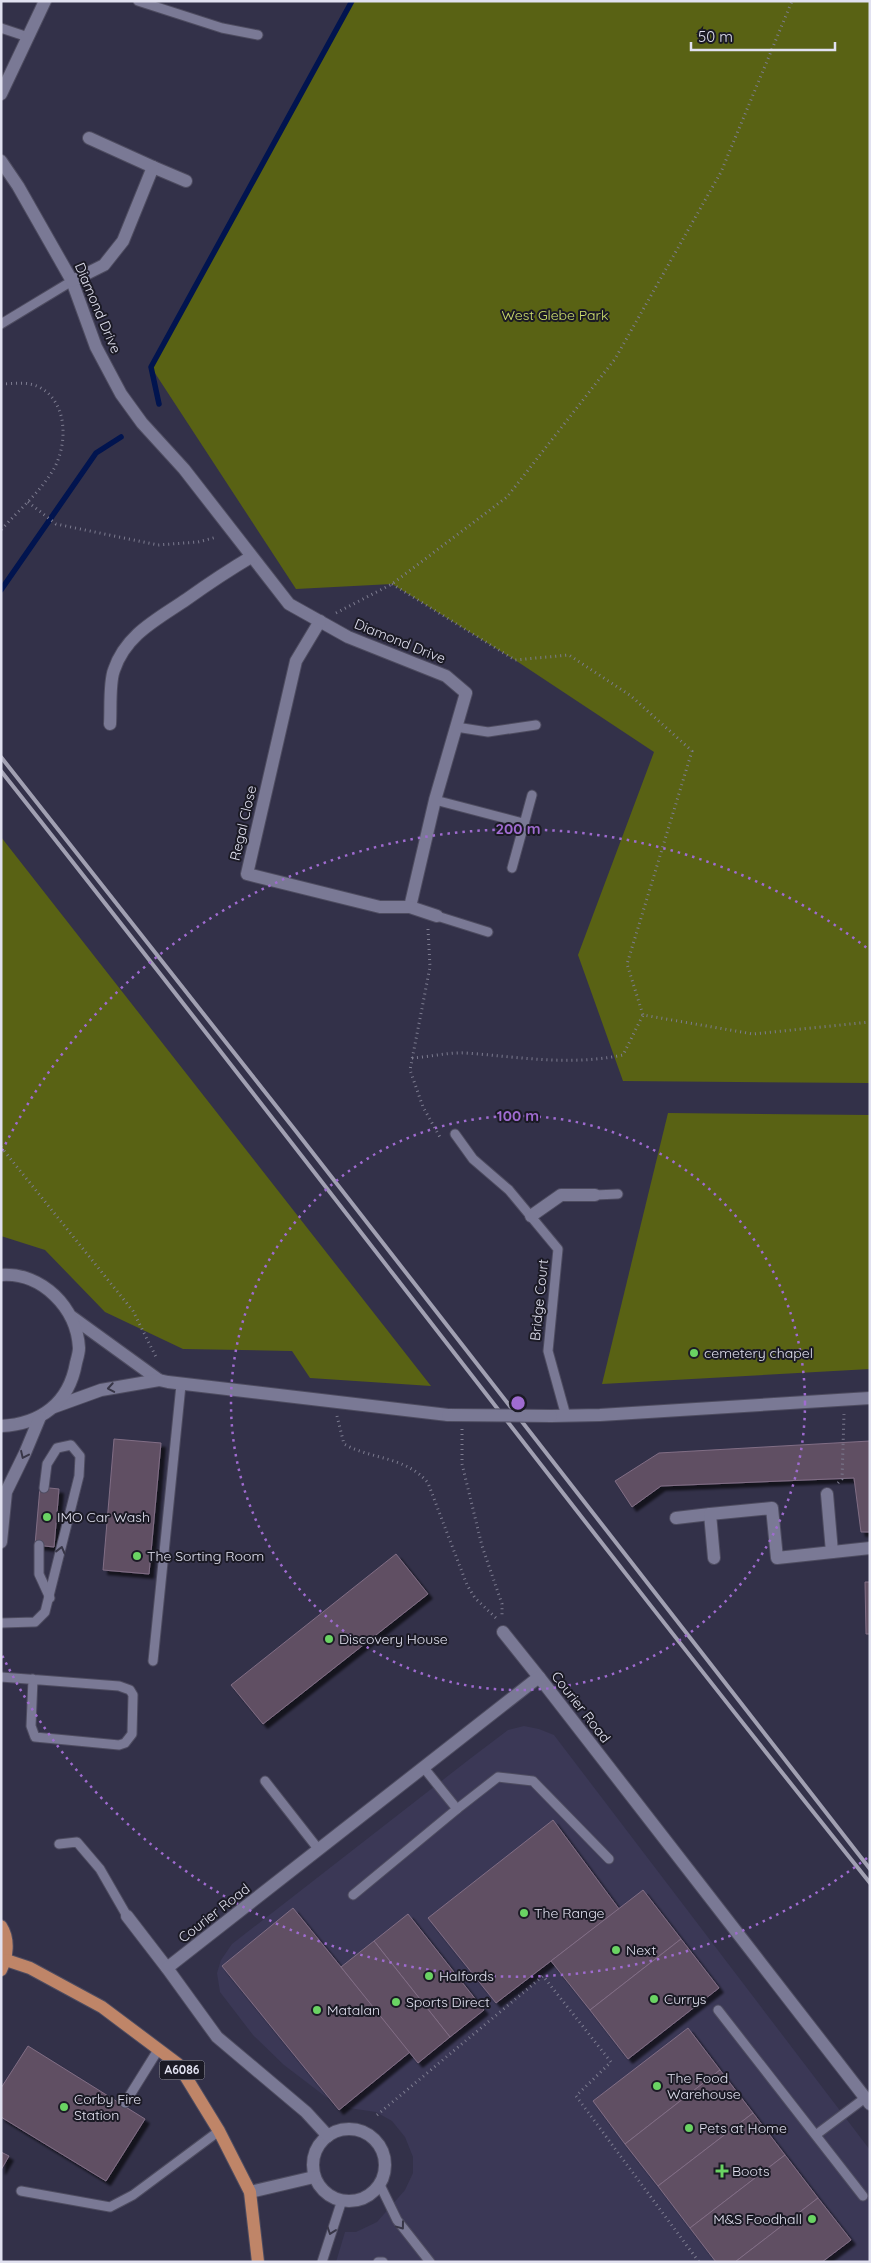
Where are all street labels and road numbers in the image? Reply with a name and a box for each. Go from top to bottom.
street label: Diamond Drive [71,260,125,356]
street label: Diamond Drive [352,615,448,668]
street label: Regal Close [226,784,260,862]
street label: Bridge Court [526,1258,552,1342]
street label: Courier Road [547,1668,615,1746]
street label: Courier Road [175,1879,253,1947]
road number: A6086 [160,2060,204,2080]

